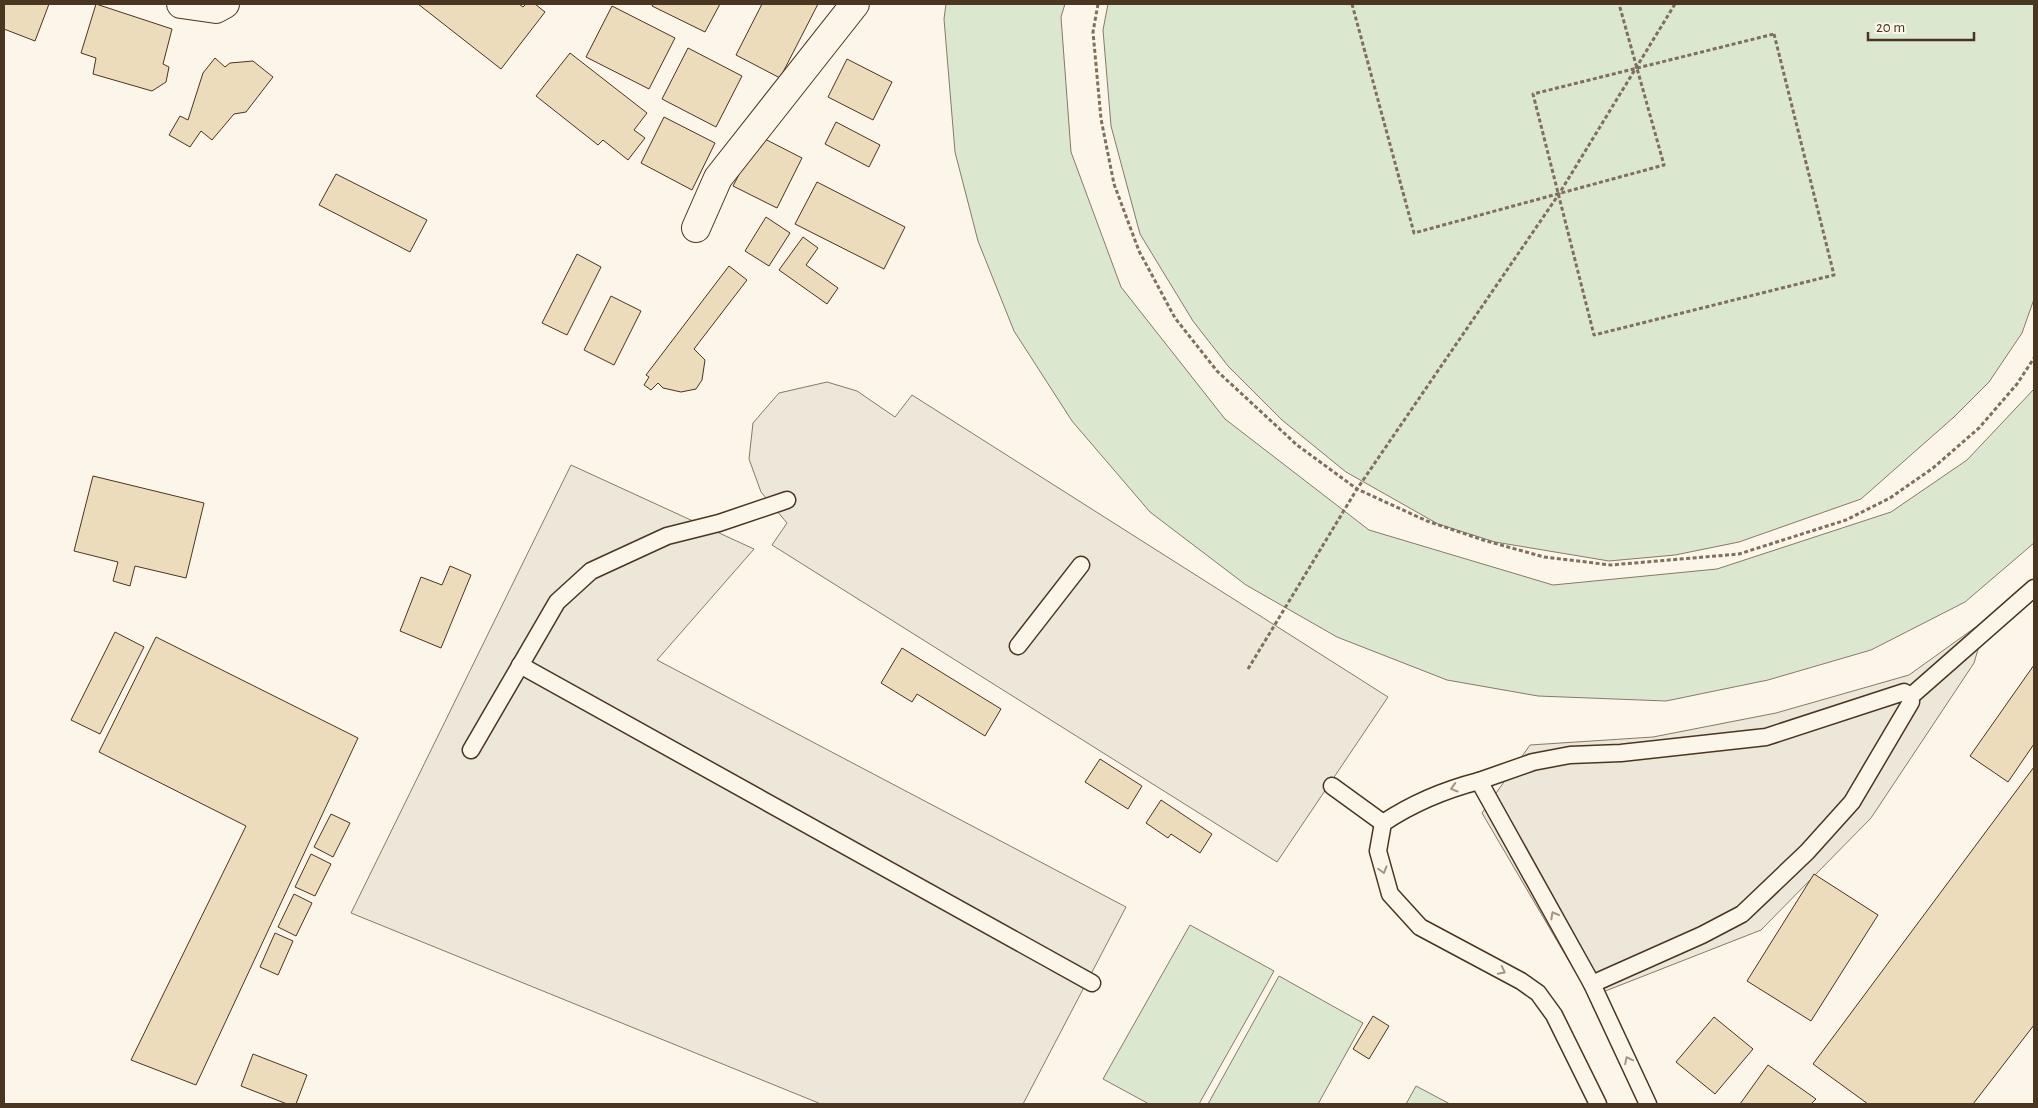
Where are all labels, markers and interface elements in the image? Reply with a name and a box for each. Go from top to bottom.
scale bar [1868,10,1974,42]
text: 20 m [1876,20,1905,35]
one-way arrow [1450,782,1459,792]
one-way arrow [1378,866,1388,874]
one-way arrow [1550,912,1560,921]
one-way arrow [1497,965,1506,975]
one-way arrow [1624,1056,1634,1065]

